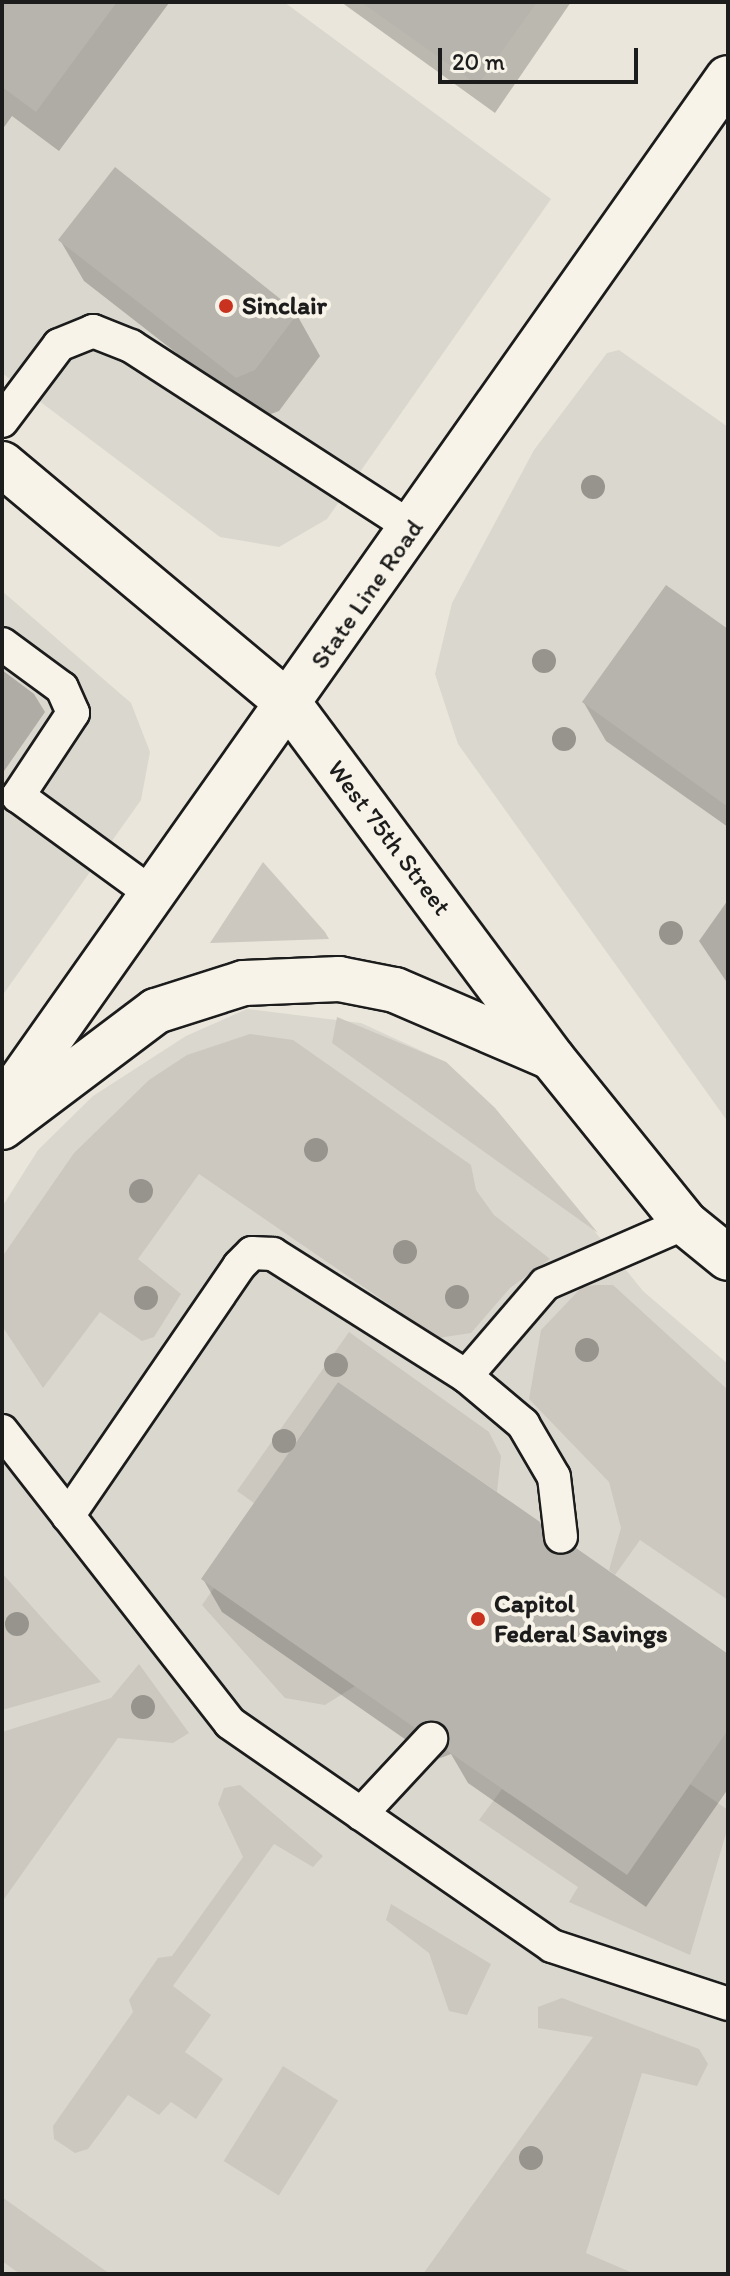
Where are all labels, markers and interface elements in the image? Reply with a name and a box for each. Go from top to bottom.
scale bar [442,32,642,82]
text: 20 m [452,47,505,76]
place label: Sinclair [242,290,327,322]
marker: Sinclair [217,297,235,315]
street label: State Line Road [304,514,430,674]
street label: West 75th Street [321,755,457,921]
place label: Capitol Federal Savings [494,1588,668,1650]
marker: Capitol Federal Savings [469,1610,487,1628]

